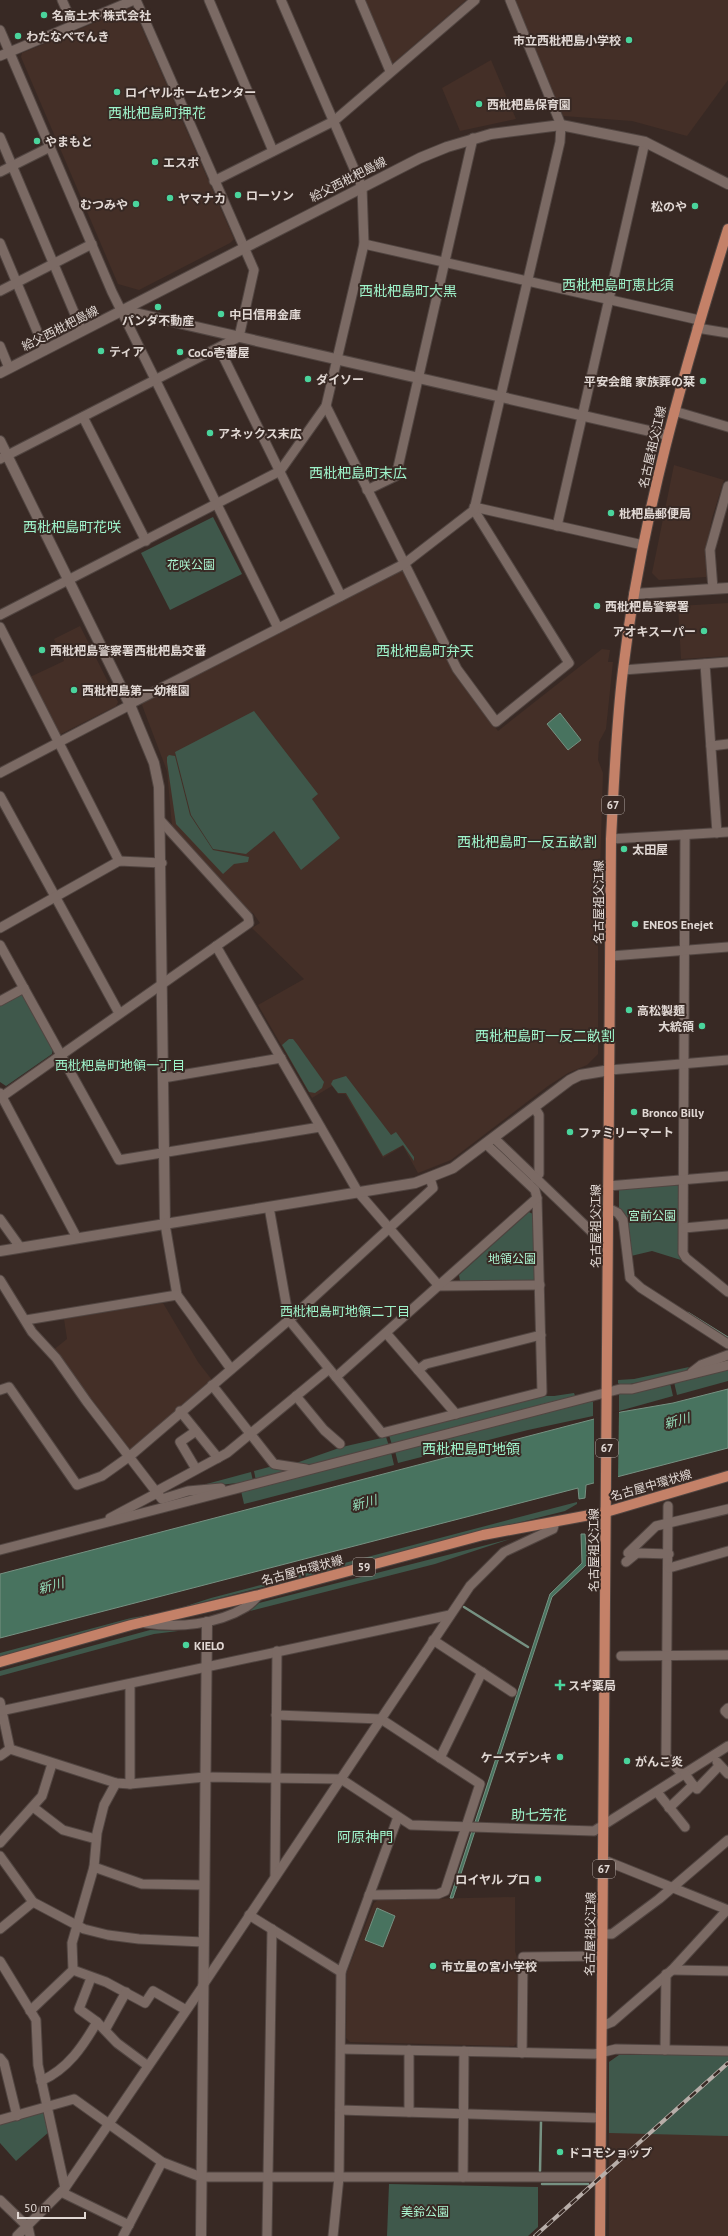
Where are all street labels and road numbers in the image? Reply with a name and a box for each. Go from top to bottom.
street label: 給父西枇杷島線 [307,153,389,205]
street label: 給父西枇杷島線 [19,302,101,354]
street label: 名古屋祖父江線 [635,404,669,490]
road number: 67 [602,796,624,814]
street label: 名古屋祖父江線 [591,860,606,944]
street label: 名古屋祖父江線 [588,1184,603,1268]
road number: 67 [596,1439,618,1457]
street label: 名古屋中環状線 [609,1466,693,1504]
street label: 名古屋祖父江線 [586,1508,601,1592]
street label: 名古屋中環状線 [259,1552,345,1588]
road number: 59 [353,1558,375,1576]
road number: 67 [593,1860,615,1878]
street label: 名古屋祖父江線 [582,1892,598,1976]

